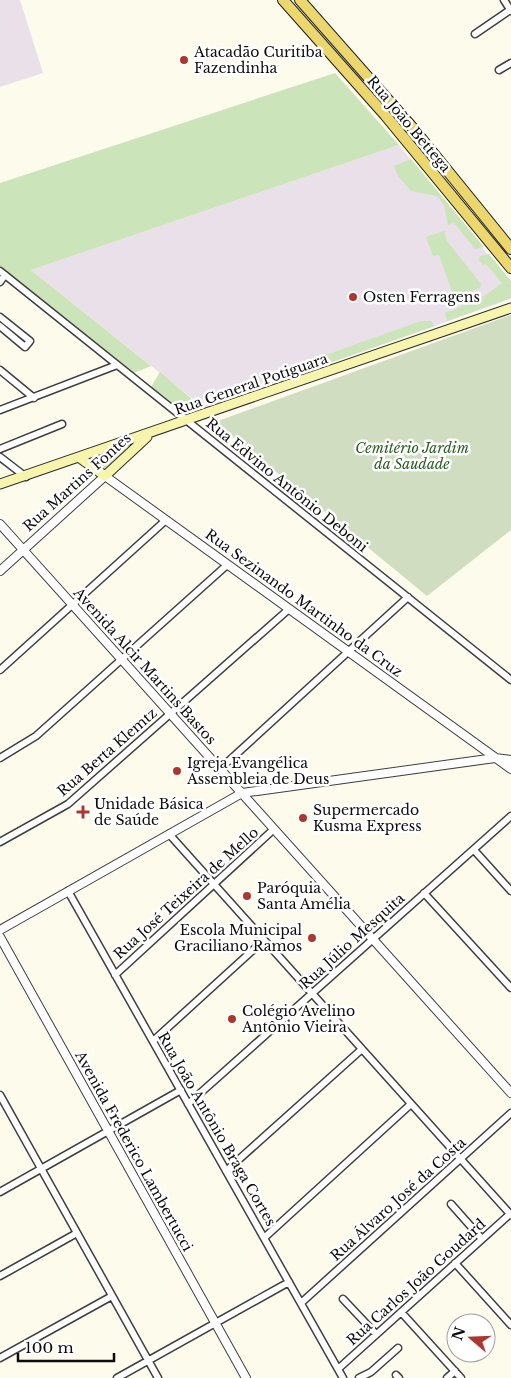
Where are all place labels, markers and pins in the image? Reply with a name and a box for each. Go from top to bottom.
place label: Atacadão Curitiba Fazendinha [193,43,323,77]
marker: Atacadão Curitiba Fazendinha [178,54,190,66]
place label: Osten Ferragens [363,288,480,306]
marker: Osten Ferragens [347,291,359,303]
place label: Igreja Evangélica Assembleia de Deus [186,754,329,788]
marker: Igreja Evangélica Assembleia de Deus [171,765,183,777]
place label: Unidade Básica de Saúde [94,795,204,829]
place label: Supermercado Kusma Express [313,801,422,835]
marker: Unidade Básica de Saúde [76,805,90,819]
marker: Supermercado Kusma Express [297,812,309,824]
place label: Paróquia Santa Amélia [257,879,351,913]
marker: Paróquia Santa Amélia [241,890,253,902]
place label: Escola Municipal Graciliano Ramos [174,921,302,955]
marker: Escola Municipal Graciliano Ramos [306,932,318,944]
place label: Colégio Avelino Antônio Vieira [241,1002,355,1036]
marker: Colégio Avelino Antônio Vieira [226,1013,238,1025]

